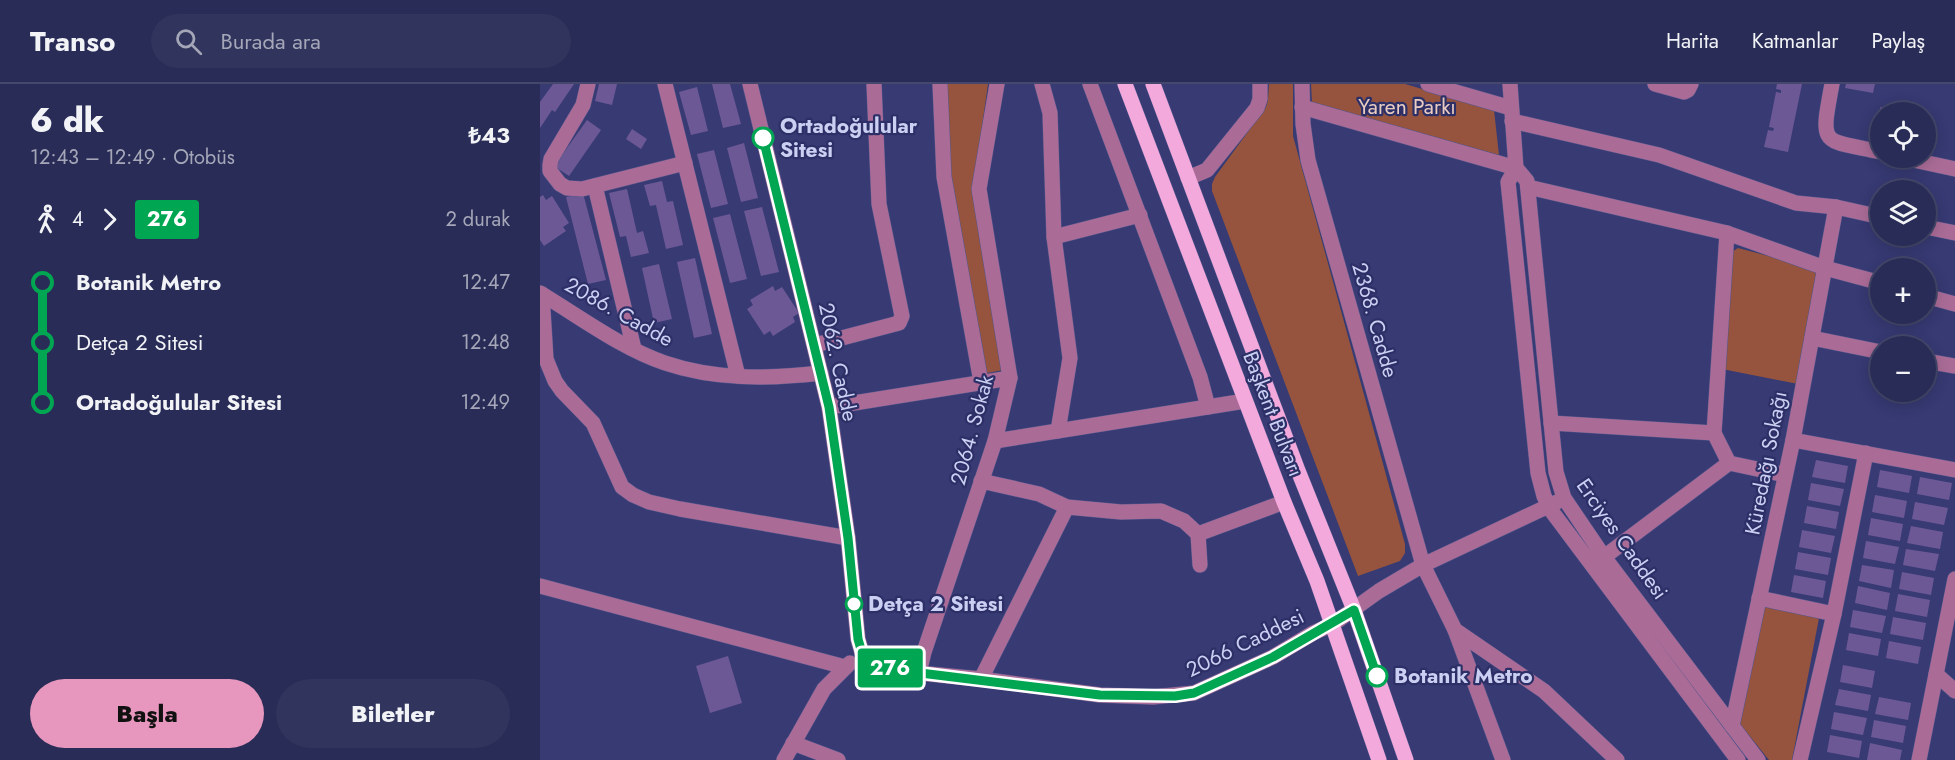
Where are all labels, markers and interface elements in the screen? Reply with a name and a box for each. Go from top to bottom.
search box [151,14,571,68]
text: Transo [30,21,115,62]
icon: search [172,25,205,58]
text: Burada ara [220,25,321,57]
text: Harita [1666,26,1719,56]
text: Katmanlar [1752,26,1838,56]
text: Paylaş [1871,26,1925,56]
park label: Yaren Parkı [1358,92,1456,122]
text: 6 dk [30,97,104,144]
map controls [1870,102,1936,402]
button: locate [1870,102,1936,168]
place label: Ortadoğulular Sitesi [780,111,918,165]
text: ₺43 [468,119,510,151]
marker: Ortadoğulular Sitesi [752,127,774,149]
text: 12:43 – 12:49 · Otobüs [30,143,235,172]
button: layers [1870,180,1936,246]
icon: walk [30,203,63,236]
icon: forward [93,203,126,236]
text: 276 [147,204,187,234]
text: 4 [72,205,84,234]
text: 2 durak [445,205,510,234]
button: + [1870,258,1936,324]
street label: 2368. Cadde [1344,259,1406,381]
text: Botanik Metro [76,266,221,298]
text: 12:47 [461,268,510,297]
street label: 2086. Cadde [559,270,679,354]
street label: 2062. Cadde [811,300,865,424]
text: Detça 2 Sitesi [76,326,203,358]
text: 12:48 [461,328,510,357]
button: − [1870,336,1936,402]
street label: Başkent Bulvarı [1235,347,1311,481]
street label: 2064. Sokak [943,371,1001,488]
text: Ortadoğulular Sitesi [76,386,282,418]
text: 12:49 [460,388,510,417]
street label: Küredağı Sokağı [1737,388,1795,538]
street label: Erciyes Caddesi [1569,472,1675,606]
place label: Detça 2 Sitesi [868,589,1003,619]
marker: Detça 2 Sitesi [845,595,863,613]
street label: 2066 Caddesi [1181,601,1309,685]
line badge: 276 [856,648,925,688]
text: 276 [870,653,910,683]
place label: Botanik Metro [1394,661,1533,691]
marker: Botanik Metro [1366,665,1388,687]
button: Başla [30,679,264,748]
button: Biletler [276,679,510,748]

